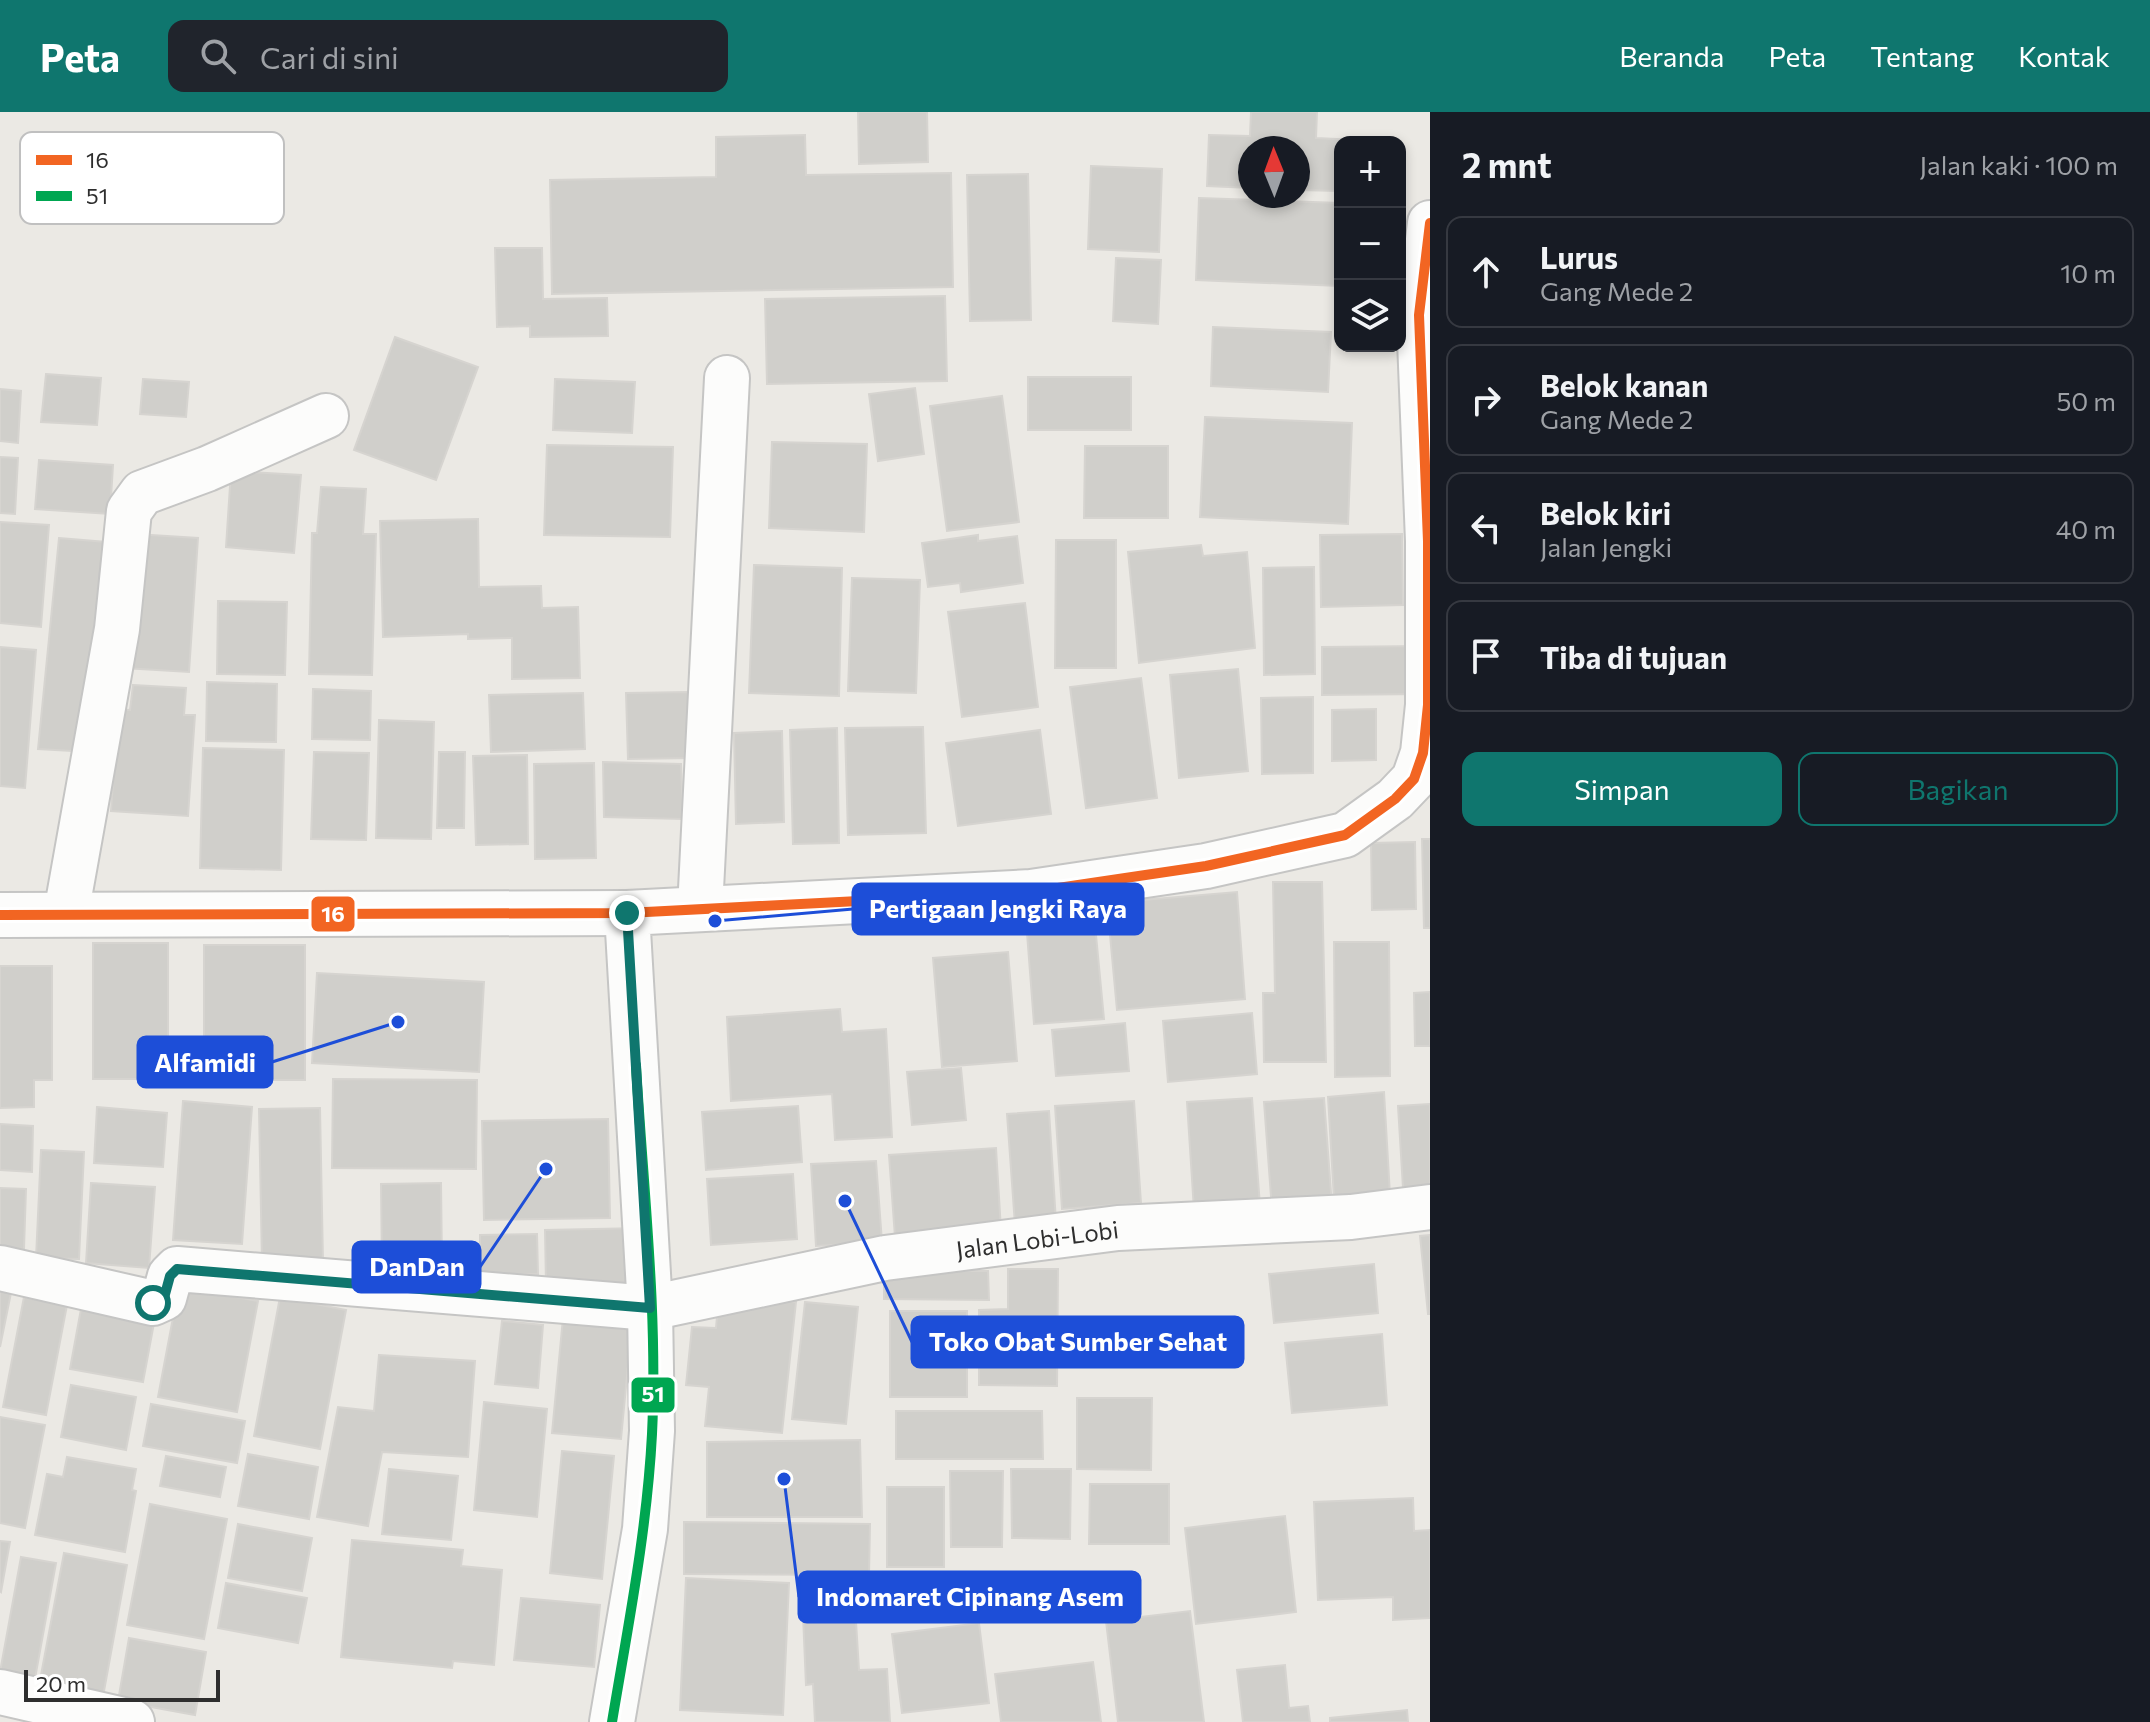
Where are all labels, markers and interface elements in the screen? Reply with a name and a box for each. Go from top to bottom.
search box [168,20,728,92]
text: Peta [40,33,120,80]
icon: search [196,34,240,78]
text: Cari di sini [260,38,399,75]
text: Beranda [1619,39,1724,73]
text: Peta [1768,39,1826,73]
text: Tentang [1870,39,1974,73]
text: Kontak [2018,39,2110,73]
legend [20,132,284,224]
north arrow [1238,136,1310,208]
map controls [1334,136,1406,352]
button: + [1334,136,1406,208]
text: 2 mnt [1462,143,1552,185]
text: 16 [86,146,109,173]
text: Jalan kaki · 100 m [1919,149,2118,180]
text: 51 [86,182,108,209]
button: − [1334,208,1406,280]
text: Lurus [1540,238,1618,275]
icon: ahead [1464,250,1508,294]
text: 10 m [2060,257,2116,288]
text: Gang Mede 2 [1540,275,1693,306]
button: layers [1334,280,1406,352]
text: Belok kanan [1540,366,1708,403]
icon: right [1464,378,1508,422]
text: 50 m [2056,385,2116,416]
text: Gang Mede 2 [1540,403,1693,434]
text: Belok kiri [1540,494,1671,531]
icon: left [1464,506,1508,550]
text: 40 m [2056,513,2116,544]
text: Jalan Jengki [1540,531,1672,562]
icon: arrive [1464,634,1508,678]
text: Tiba di tujuan [1540,638,1727,675]
button: Simpan [1462,752,1782,826]
button: Bagikan [1798,752,2118,826]
callout: Pertigaan Jengki Raya [853,884,1143,934]
text: Pertigaan Jengki Raya [869,892,1127,923]
line badge: 16 [310,895,356,933]
route end [609,895,645,931]
text: 16 [321,900,345,927]
callout: Alfamidi [138,1037,272,1087]
text: Alfamidi [154,1046,256,1077]
street label: Jalan Lobi-Lobi [954,1214,1120,1263]
callout: DanDan [353,1242,480,1292]
text: DanDan [369,1250,465,1281]
route start [135,1285,171,1321]
callout: Toko Obat Sumber Sehat [912,1317,1243,1367]
text: Toko Obat Sumber Sehat [929,1325,1227,1356]
line badge: 51 [630,1376,676,1414]
text: 51 [642,1380,664,1407]
callout: Indomaret Cipinang Asem [799,1572,1140,1622]
text: Indomaret Cipinang Asem [816,1580,1124,1611]
scale bar [24,1666,220,1702]
text: 20 m [36,1670,86,1697]

